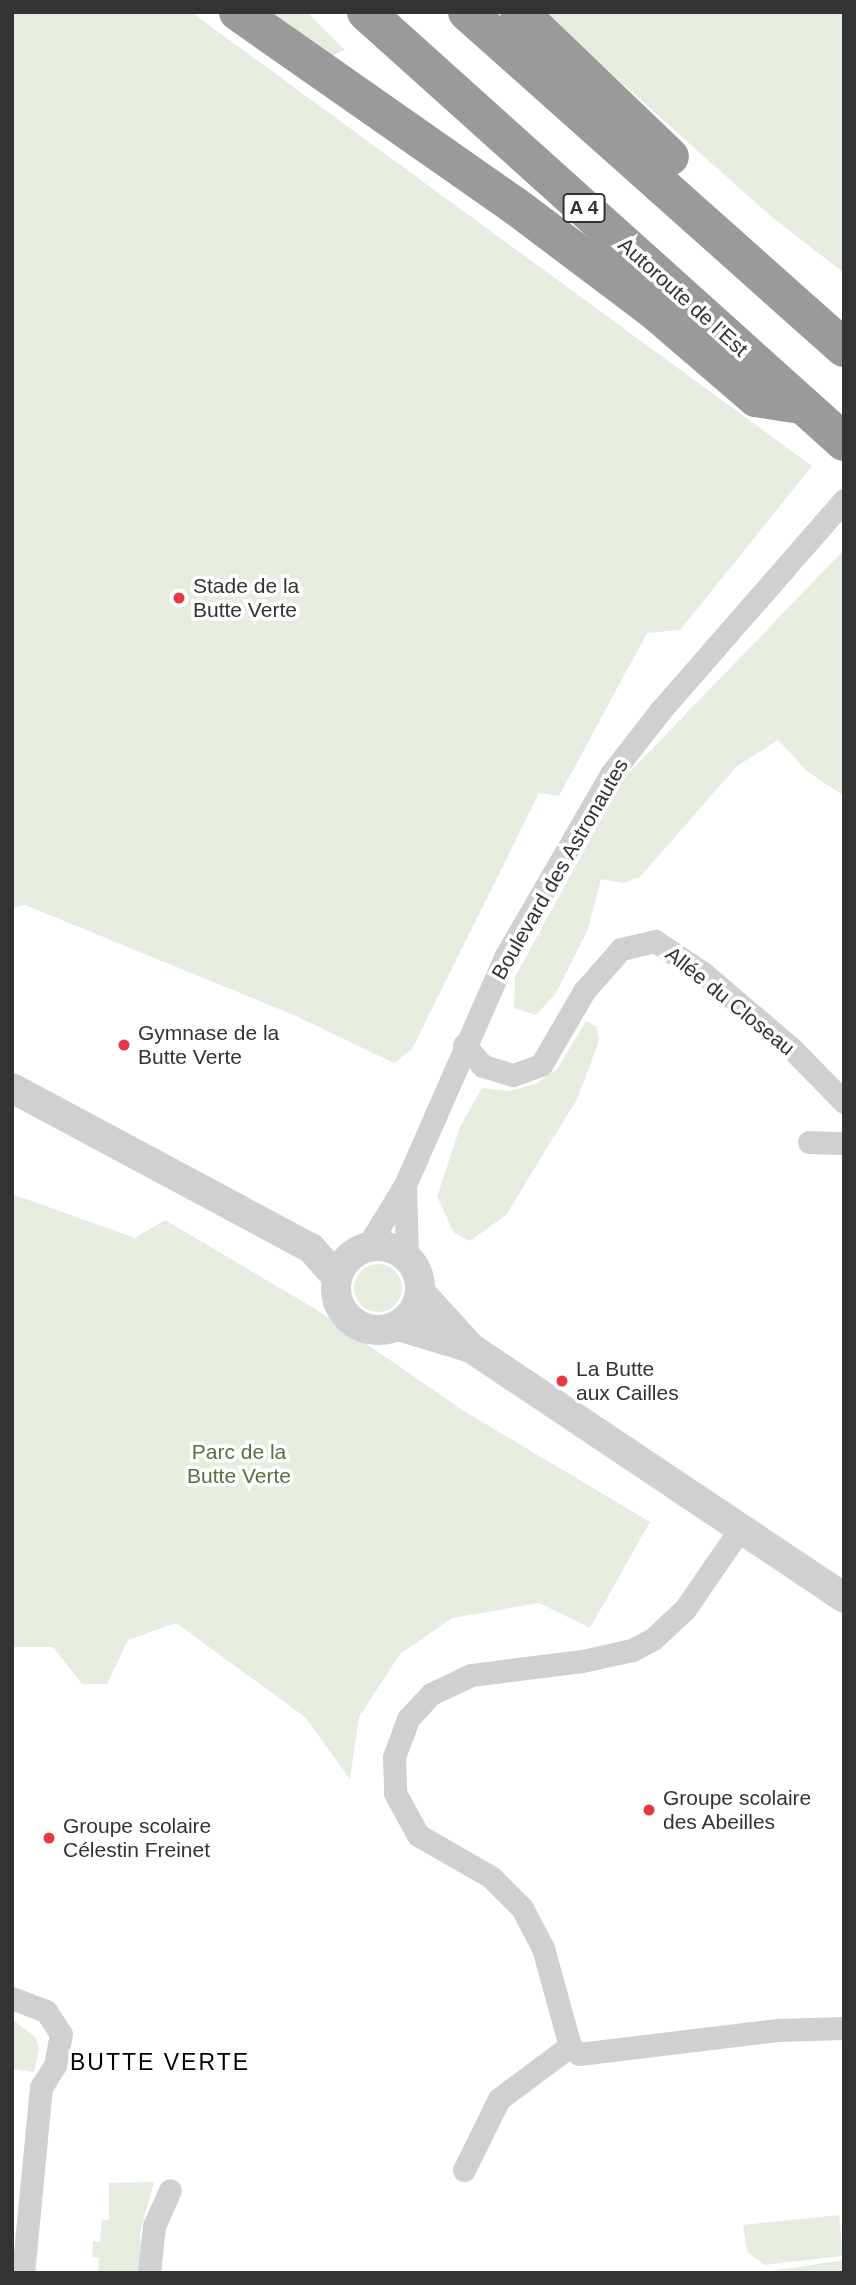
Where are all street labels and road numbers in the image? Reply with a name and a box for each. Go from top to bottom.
road number: A 4 [561,192,607,224]
street label: Autoroute de l’Est [613,232,753,362]
street label: Boulevard des Astronautes [486,754,634,984]
street label: Allée du Closeau [660,941,800,1061]

